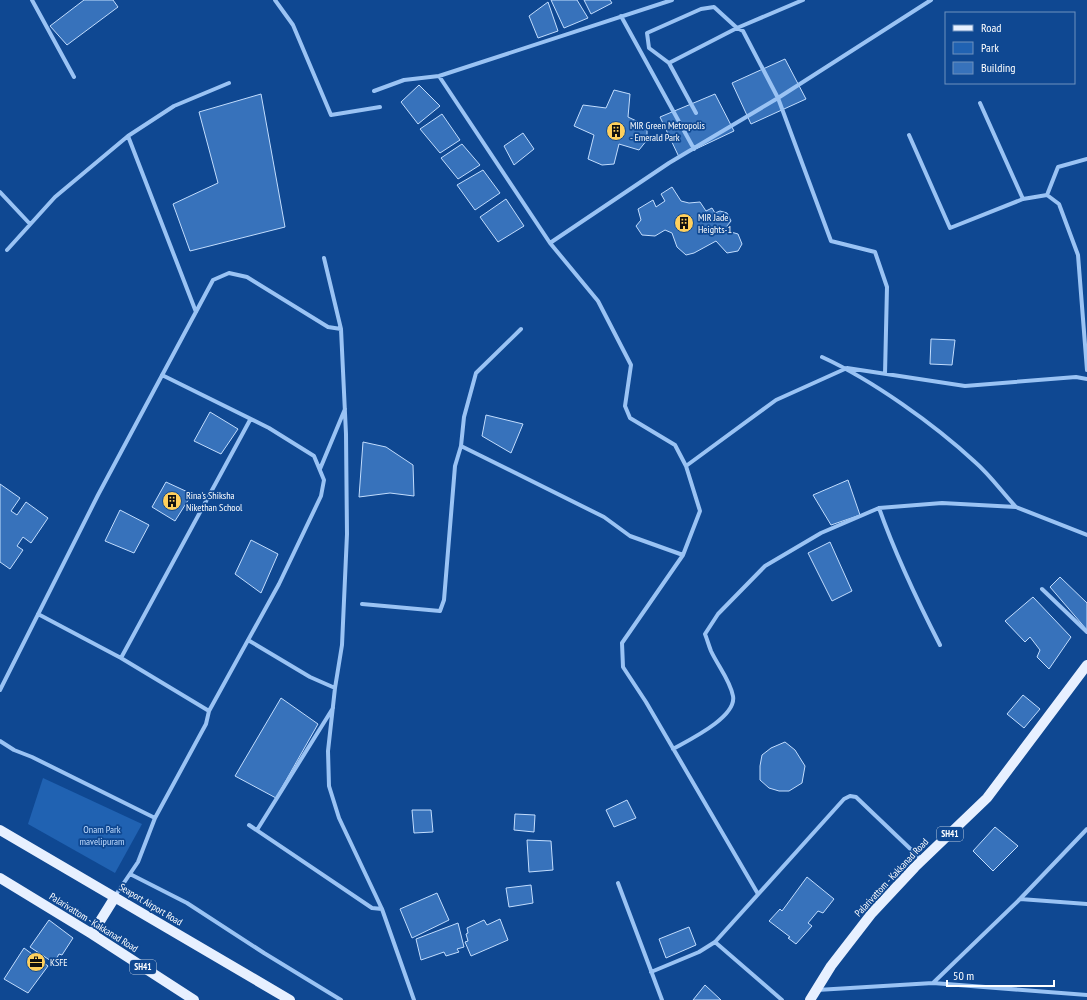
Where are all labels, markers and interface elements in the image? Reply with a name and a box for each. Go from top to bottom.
legend [945,12,1075,84]
text: Road [981,20,1001,35]
text: Park [981,40,999,55]
text: Building [981,60,1016,75]
place label: MIR Green Metropolis - Emerald Park [630,119,705,144]
building icon: MIR Green Metropolis - Emerald Park [605,120,627,142]
place label: MIR Jade Heights-1 [698,211,732,236]
building icon: MIR Jade Heights-1 [673,212,695,234]
place label: Rina's Shiksha Nikethan School [186,489,243,514]
building icon: Rina's Shiksha Nikethan School [161,490,183,512]
park label: Onam Park mavelipuram [80,823,124,848]
road number: SH41 [937,827,963,841]
street label: Palarivattom - Kakkanad Road [852,835,931,919]
street label: Seaport Airport Road [117,880,185,929]
street label: Palarivattom - Kakkanad Road [47,890,141,955]
office icon: KSFE [25,951,47,973]
place label: KSFE [50,956,68,969]
road number: SH41 [130,960,156,974]
scale bar [947,962,1054,988]
text: 50 m [953,968,974,983]

